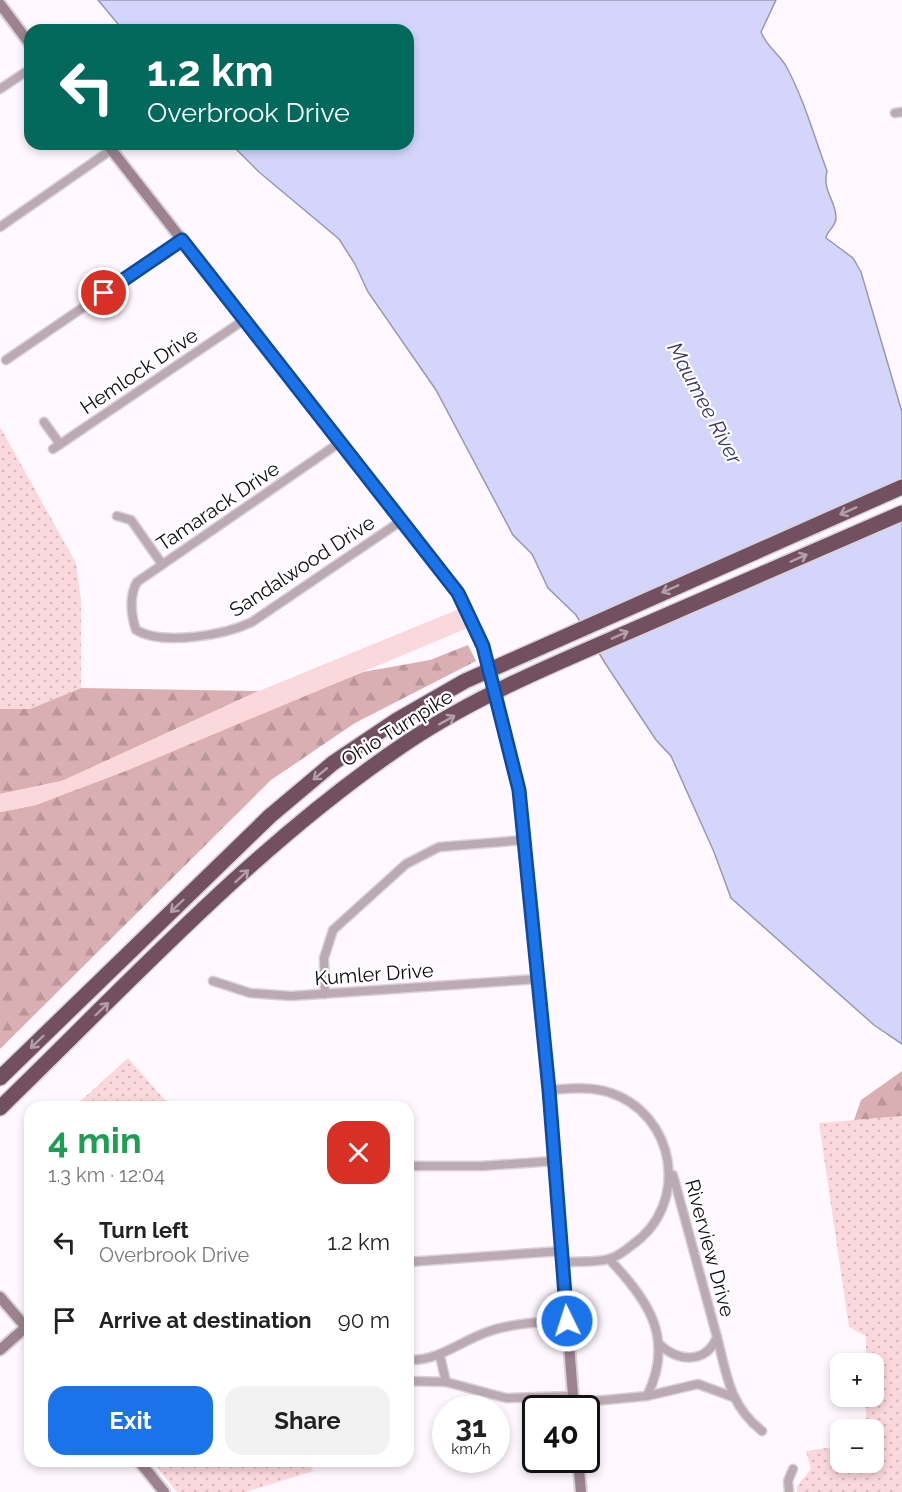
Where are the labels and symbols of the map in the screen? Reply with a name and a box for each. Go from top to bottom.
pin [78,267,129,318]
street label: Hemlock Drive [76,323,202,419]
water label: Maumee River [662,338,748,469]
street label: Tamarack Drive [152,456,284,556]
one-way arrow [840,506,858,517]
street label: Sandalwood Drive [225,510,379,622]
one-way arrow [789,551,807,563]
one-way arrow [661,585,679,596]
one-way arrow [610,629,628,641]
street label: Ohio Turnpike [337,684,457,772]
one-way arrow [437,714,455,725]
one-way arrow [313,767,328,781]
one-way arrow [234,869,249,883]
one-way arrow [170,899,185,914]
street label: Kumler Drive [314,958,435,990]
one-way arrow [95,1001,110,1016]
one-way arrow [30,1035,45,1050]
street label: Riverview Drive [680,1177,740,1320]
position arrow [535,1289,599,1353]
speed limit sign: 40 [522,1395,600,1473]

